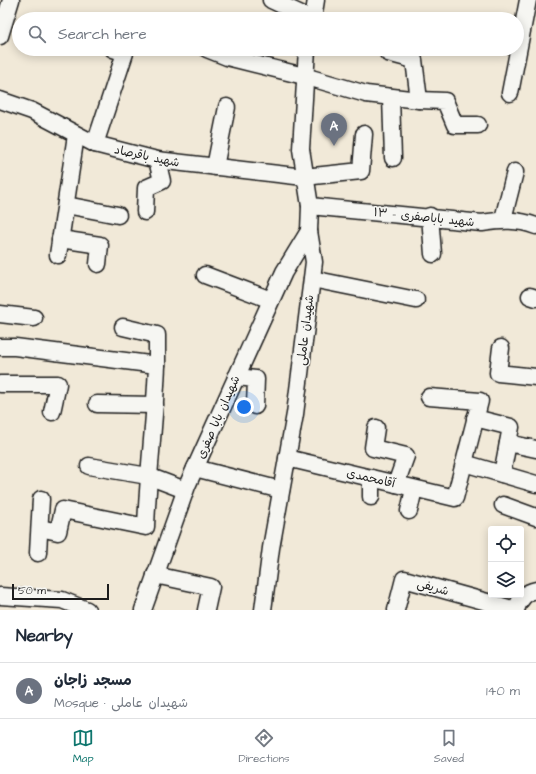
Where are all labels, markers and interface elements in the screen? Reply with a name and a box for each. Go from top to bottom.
search box [12,12,524,56]
icon: search [26,23,48,45]
text: Search here [58,24,147,45]
pin: A [321,113,347,146]
street label: شهید باقرصاد [113,141,181,172]
street label: شهید باباصفری - ۱۳ [373,204,475,231]
street label: شهیدان عاملی [293,294,318,366]
street label: شهیدان بابا صفری [193,373,244,461]
your location [234,397,254,417]
street label: آقامحمدی [345,465,398,493]
map controls [488,526,524,598]
button: locate [488,526,524,562]
button: layers [488,562,524,598]
street label: شریفی [415,575,451,600]
scale bar [12,582,109,601]
text: 50 m [18,583,46,598]
text: Nearby [16,624,73,648]
text: مسجد زاجان [54,670,132,691]
text: A [25,682,33,700]
text: 140 m [486,682,520,700]
text: Mosque · شهیدان عاملی [54,694,188,712]
tab: Map [72,727,94,766]
tab: Directions [238,727,290,766]
tab: Saved [434,727,464,766]

